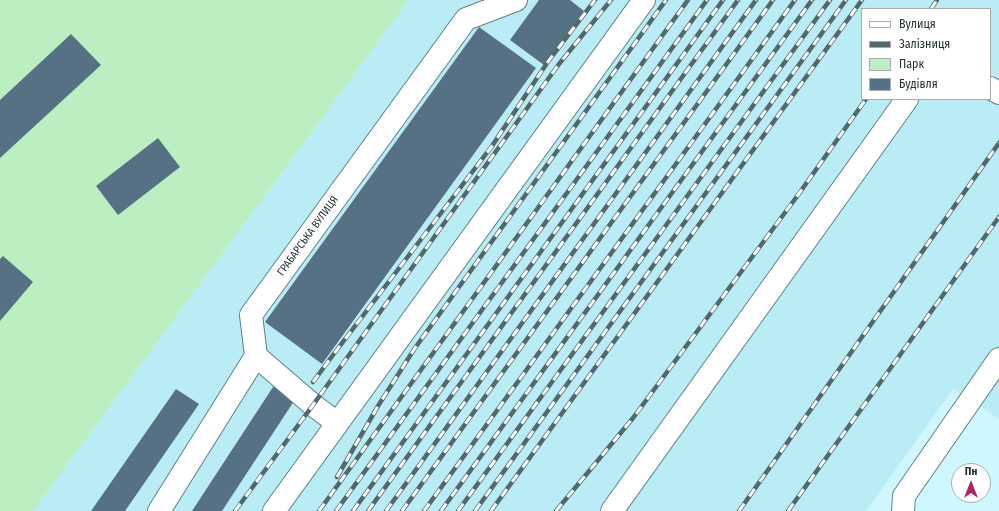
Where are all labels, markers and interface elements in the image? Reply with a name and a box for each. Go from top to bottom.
legend [861,8,991,100]
text: Вулиця [899,17,936,31]
text: Залізниця [899,37,950,51]
text: Парк [899,57,924,71]
text: Будівля [899,77,938,91]
street label: ГРАБАРСЬКА ВУЛИЦЯ [275,194,341,278]
north arrow [951,463,991,503]
text: Пн [965,465,977,478]

